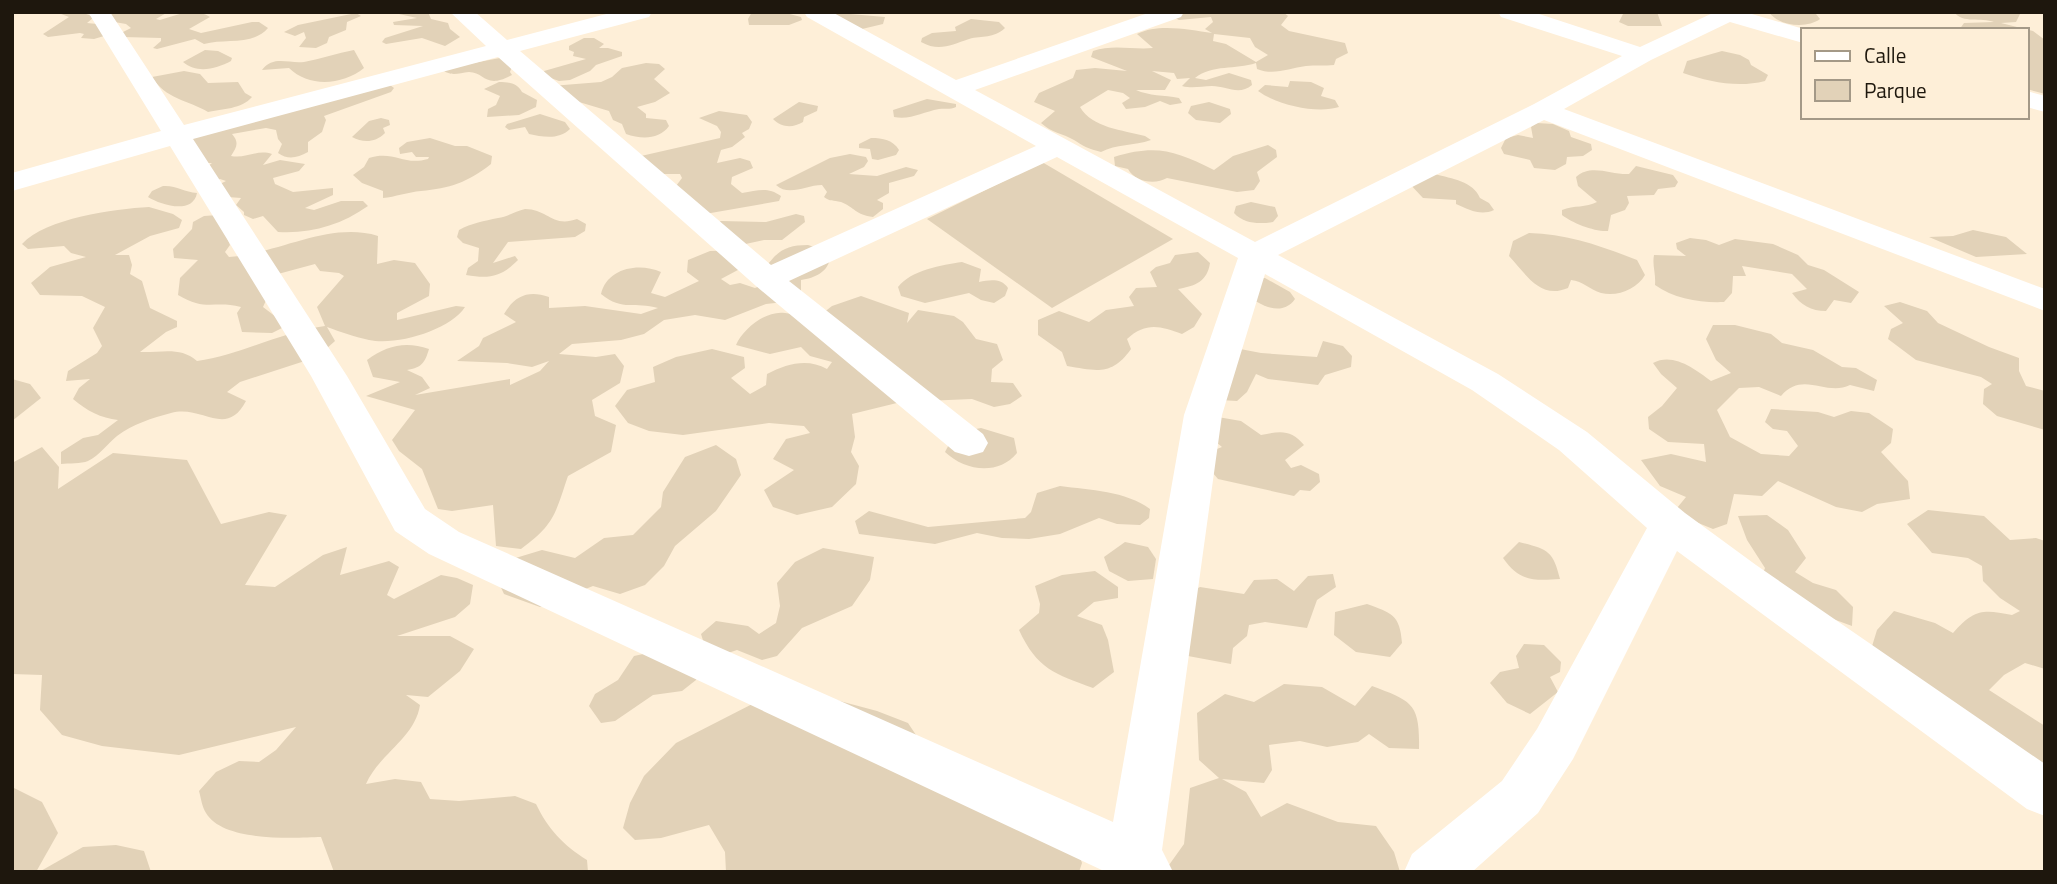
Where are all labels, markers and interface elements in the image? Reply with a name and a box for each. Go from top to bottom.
legend [1801,28,2029,119]
text: Calle [1864,39,1906,71]
text: Parque [1864,74,1927,106]

